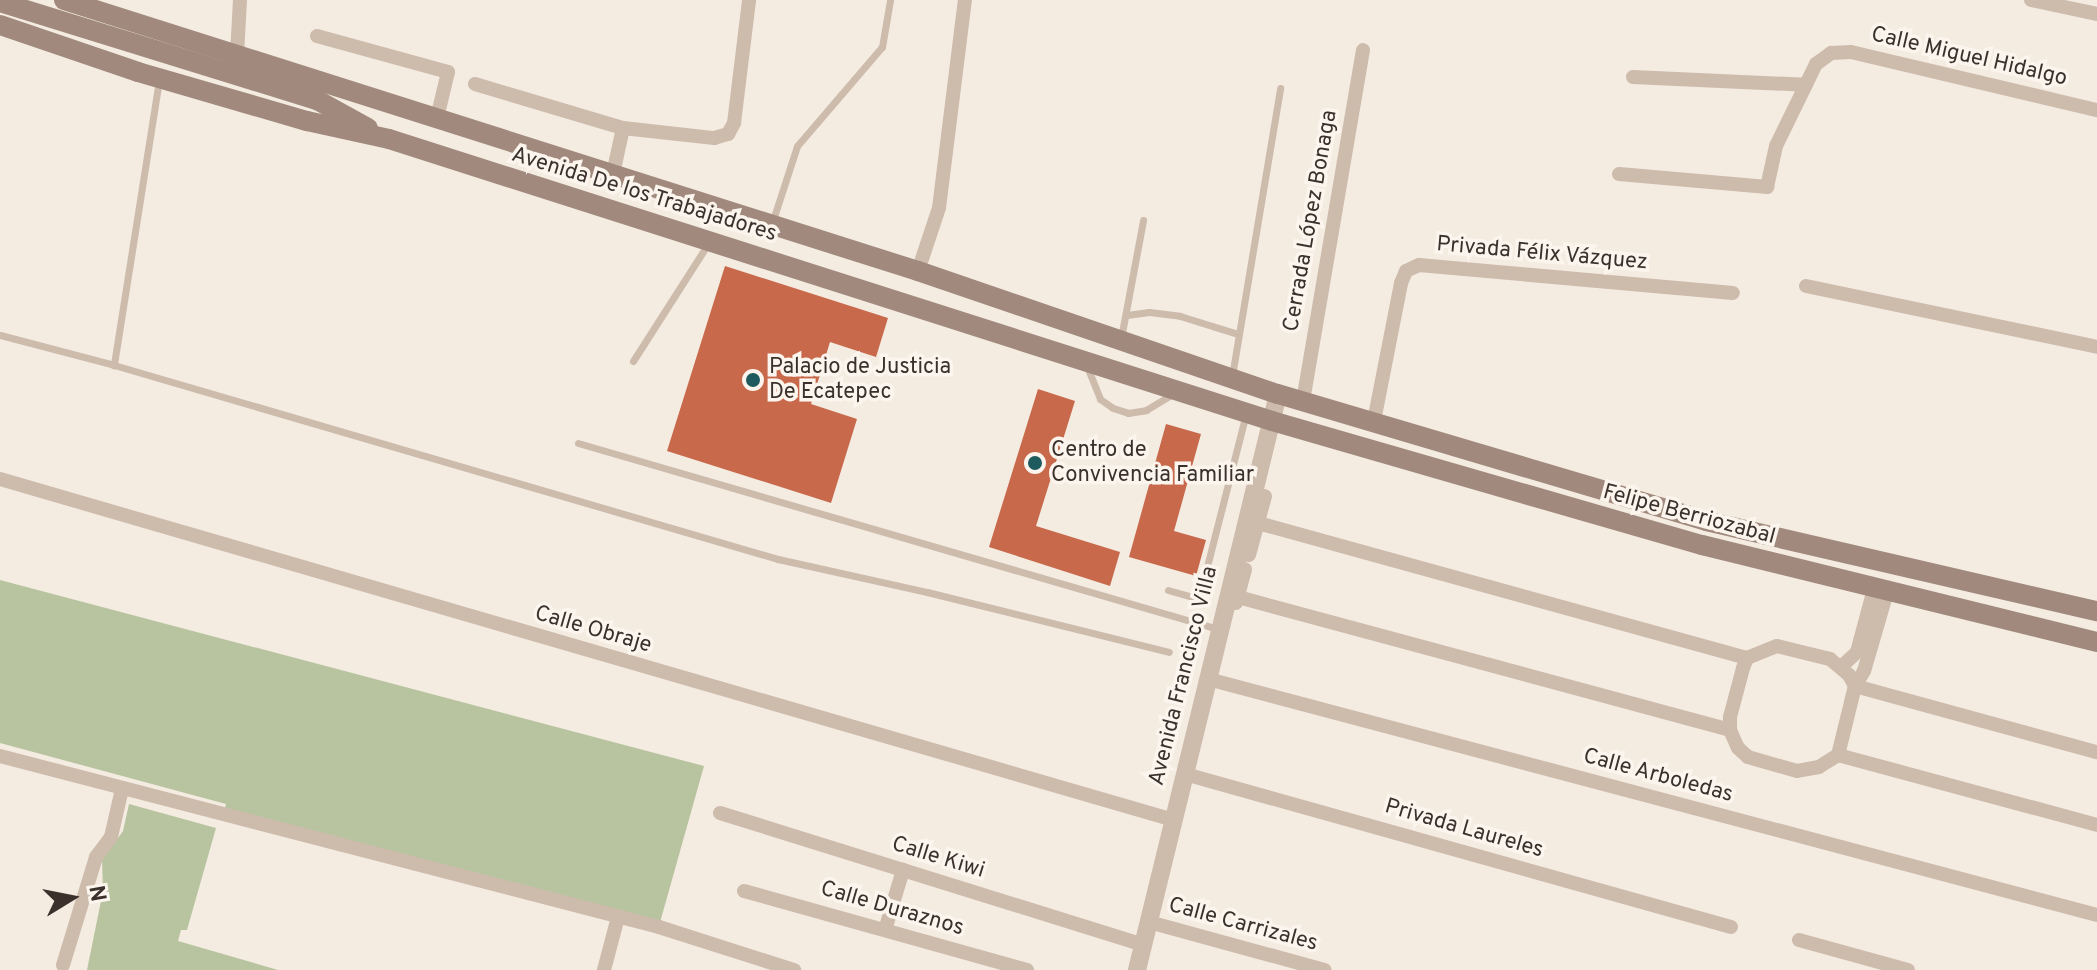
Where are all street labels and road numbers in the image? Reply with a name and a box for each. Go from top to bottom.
street label: Calle Miguel Hidalgo [1868,22,2070,92]
street label: Cerrada López Bonaga [1279,108,1343,334]
street label: Avenida De los Trabajadores [508,142,780,248]
street label: Privada Félix Vázquez [1435,232,1649,276]
street label: Felipe Berriozabal [1600,479,1778,551]
street label: Avenida Francisco Villa [1144,563,1224,789]
street label: Calle Obraje [531,601,655,659]
street label: Calle Arboledas [1580,743,1736,809]
street label: Privada Laureles [1382,794,1546,864]
street label: Calle Kiwi [888,831,988,885]
street label: Calle Duraznos [817,876,967,942]
street label: Calle Carrizales [1166,892,1320,958]

